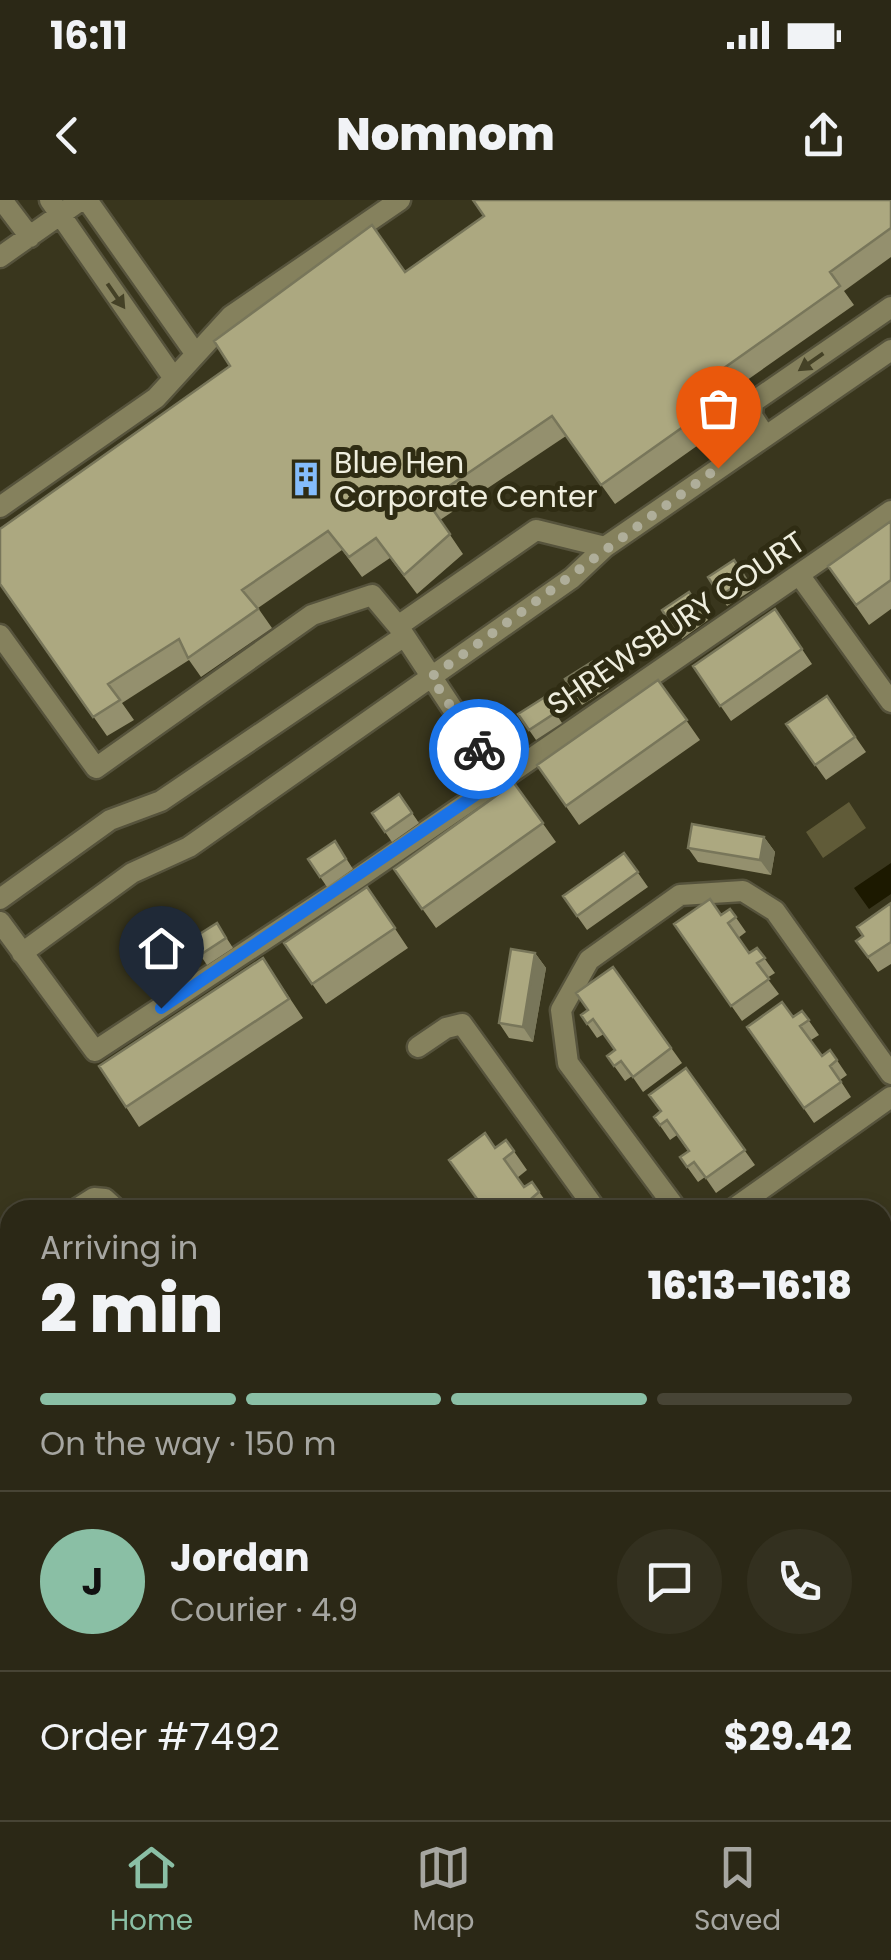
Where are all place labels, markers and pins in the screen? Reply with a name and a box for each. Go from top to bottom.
pin [676,366,761,469]
place label: Blue Hen Corporate Center [334,441,598,518]
building icon: Blue Hen Corporate Center [287,460,325,498]
pin [119,906,204,1009]

